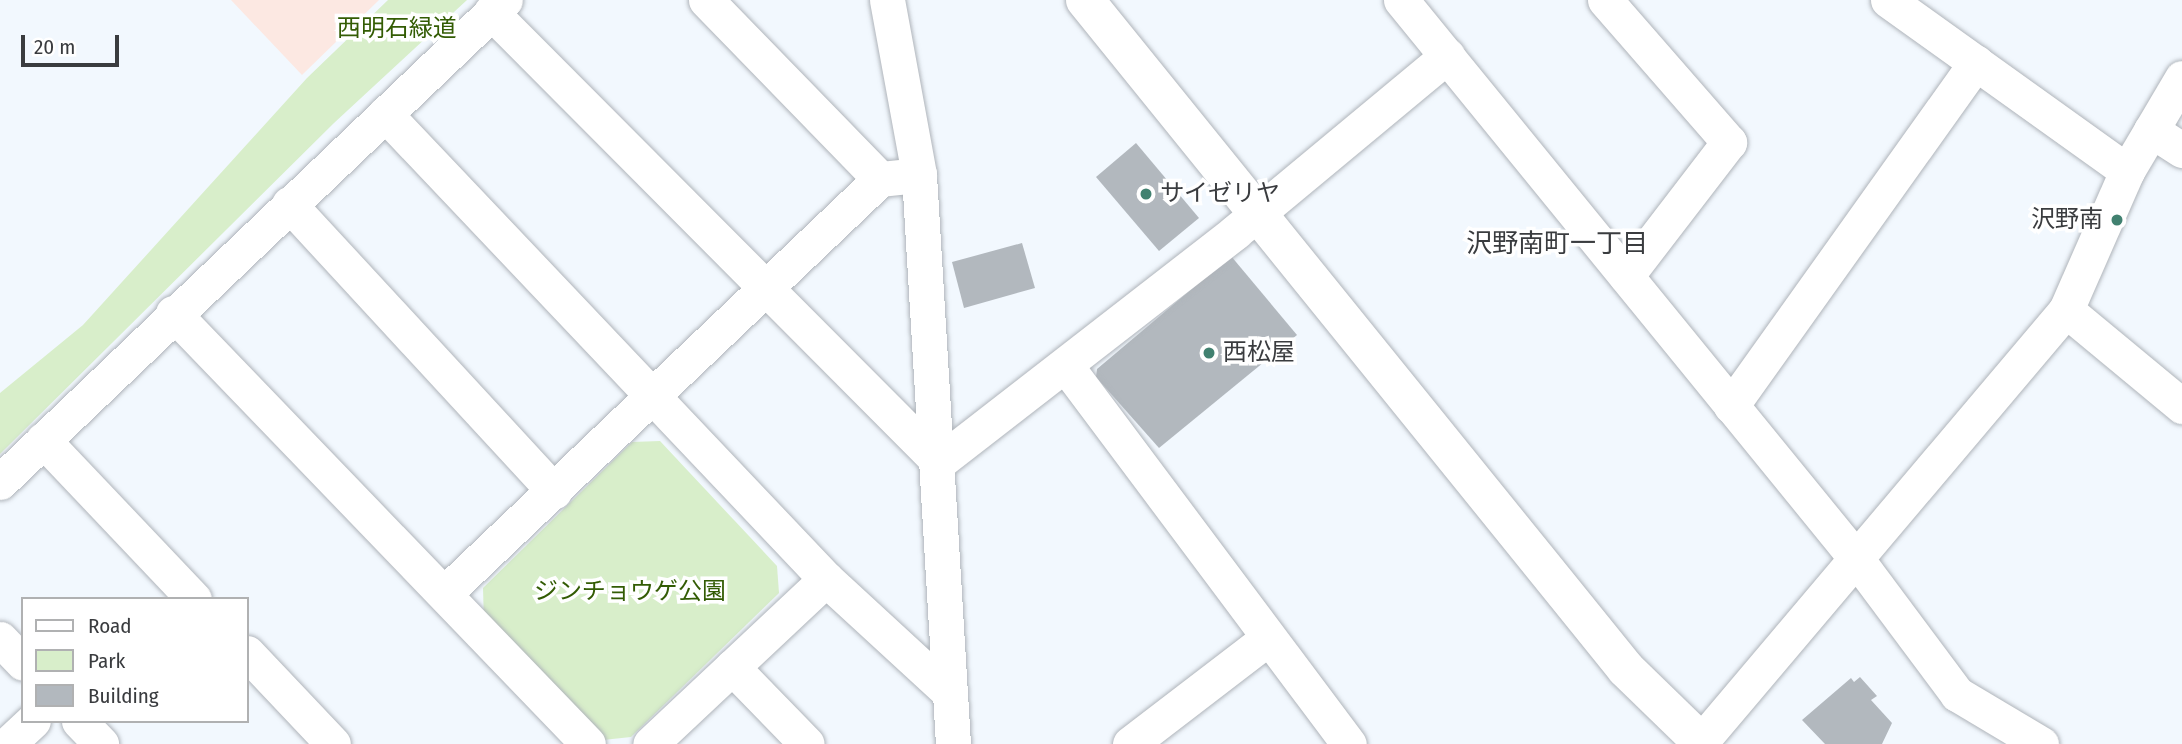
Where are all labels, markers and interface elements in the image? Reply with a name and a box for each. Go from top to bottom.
park label: 西明石緑道 [337,15,457,43]
scale bar [24,21,122,65]
text: 20 m [34,34,75,60]
place label: サイゼリヤ [1160,180,1280,208]
marker: サイゼリヤ [1138,186,1154,202]
place label: 沢野南 [2031,206,2103,234]
marker: 沢野南 [2109,212,2125,228]
district label: 沢野南町一丁目 [1466,228,1648,260]
place label: 西松屋 [1223,339,1295,367]
marker: 西松屋 [1201,345,1217,361]
park label: ジンチョウゲ公園 [534,578,726,606]
legend [21,597,248,723]
text: Road [88,613,132,639]
text: Park [88,648,125,674]
text: Building [88,683,159,709]

